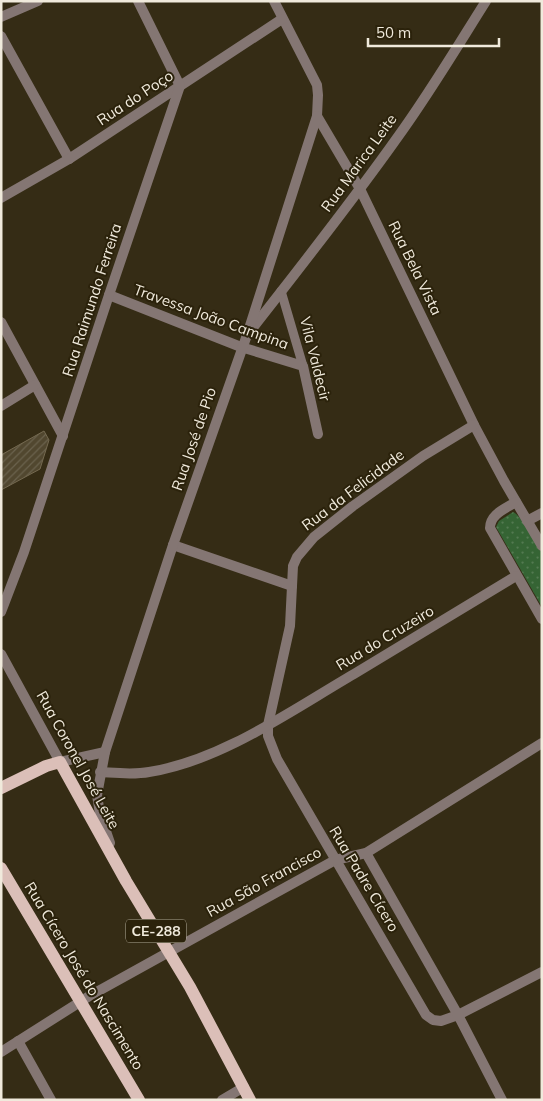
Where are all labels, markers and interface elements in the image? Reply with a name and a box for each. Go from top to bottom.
scale bar [368,15,499,47]
text: 50 m [376,23,411,42]
street label: Rua do Poço [93,66,176,129]
street label: Rua Marica Leite [317,110,400,215]
street label: Rua Bela Vista [384,218,446,318]
street label: Rua Raimundo Ferreira [58,221,125,379]
street label: Travessa João Campina [131,280,291,353]
street label: Vila Valdecir [296,315,335,404]
street label: Rua José de Pio [167,385,220,493]
street label: Rua da Felicidade [298,445,408,534]
street label: Rua do Cruzeiro [332,601,437,674]
street label: Rua Coronel José Leite [33,687,124,832]
street label: Rua Padre Cícero [325,822,403,935]
street label: Rua São Francisco [203,842,325,921]
street label: Rua Cícero José do Nascimento [21,878,148,1073]
road number: CE-288 [126,919,186,942]

